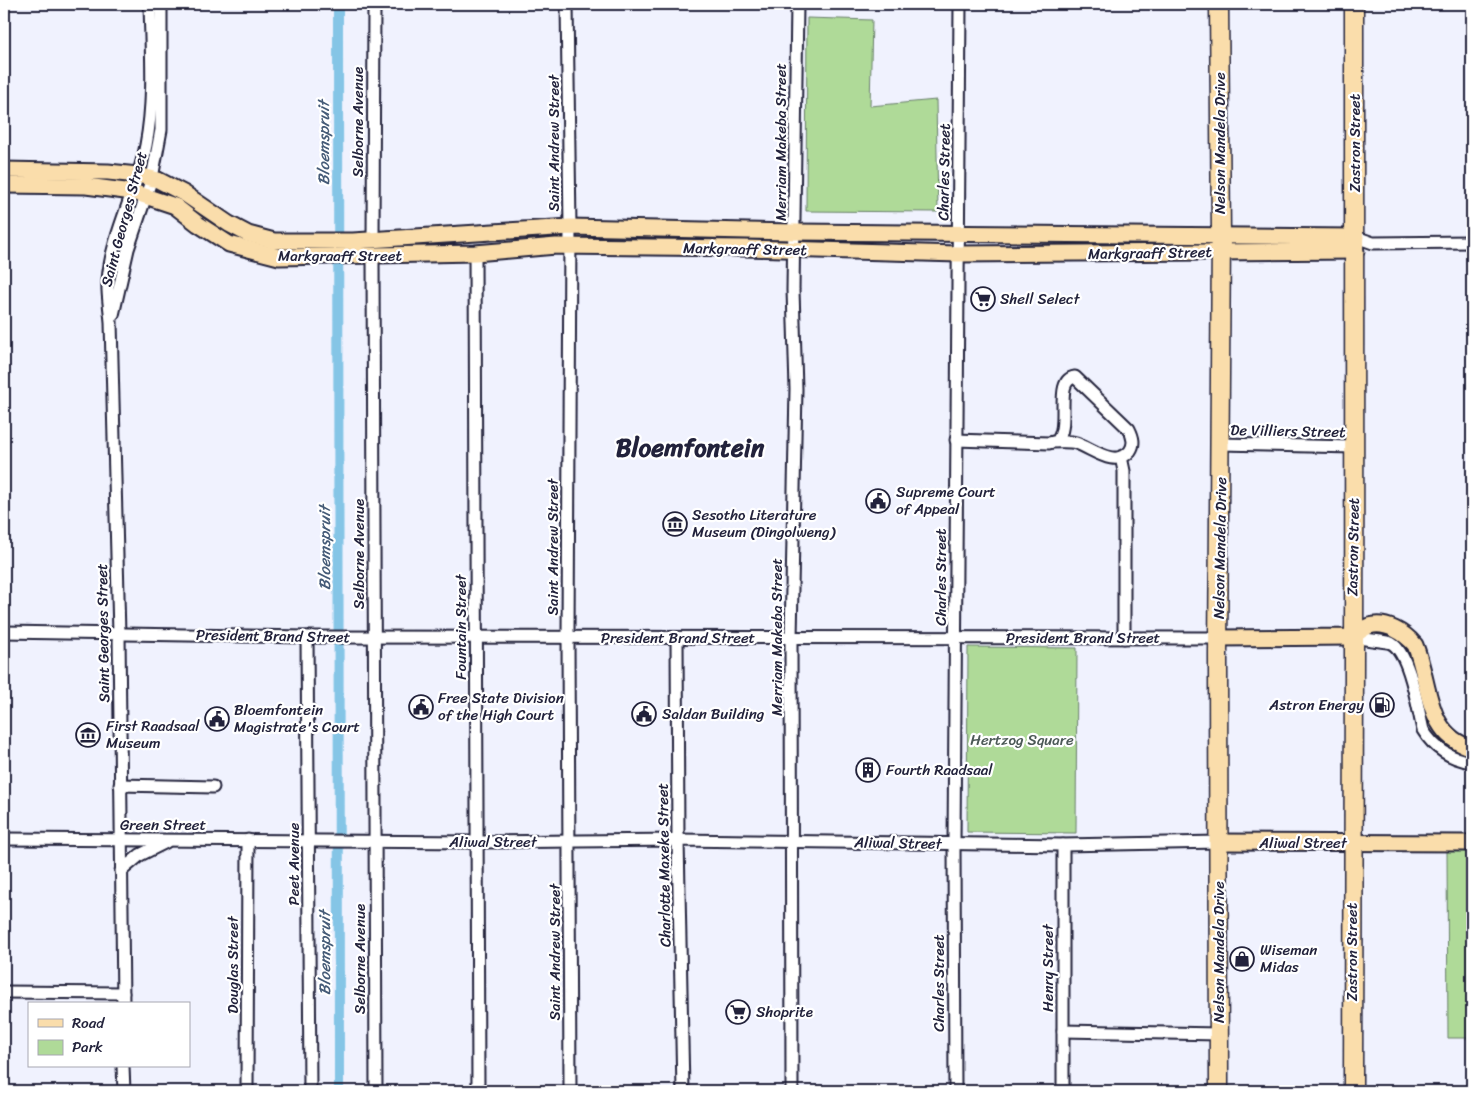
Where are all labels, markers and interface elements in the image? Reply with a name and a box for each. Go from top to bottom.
street label: Merriam Makeba Street [768,63,794,221]
street label: Selborne Avenue [345,67,371,177]
street label: Nelson Mandela Drive [1207,72,1233,214]
street label: Saint Andrew Street [541,74,567,211]
street label: Zastron Street [1342,93,1368,192]
water label: Bloemspruit [309,98,338,185]
street label: Charles Street [930,123,958,221]
street label: Saint Georges Street [93,148,155,290]
street label: Markgraaff Street [683,235,808,263]
street label: Markgraaff Street [1088,239,1213,267]
street label: Markgraaff Street [278,243,402,269]
supermarket icon: Shell Select [970,286,996,312]
place label: Shell Select [1000,286,1081,312]
street label: De Villiers Street [1230,417,1346,445]
district label: Bloemfontein [616,425,765,470]
street label: Nelson Mandela Drive [1206,476,1234,619]
street label: Saint Andrew Street [540,478,566,615]
place label: Supreme Court of Appeal [896,479,996,522]
public building icon: Supreme Court of Appeal [865,488,891,514]
street label: Zastron Street [1339,497,1367,596]
street label: Selborne Avenue [346,499,372,609]
place label: Sesotho Literature Museum (Dingolweng) [692,502,836,545]
water label: Bloemspruit [310,503,339,590]
museum icon: Sesotho Literature Museum (Dingolweng) [662,511,688,537]
street label: Charles Street [928,528,954,626]
street label: Merriam Makeba Street [764,558,790,716]
street label: Saint Georges Street [89,563,117,703]
street label: Fountain Street [448,573,474,680]
street label: President Brand Street [196,622,351,650]
street label: President Brand Street [601,625,756,651]
street label: President Brand Street [1006,625,1161,651]
place label: Free State Division of the High Court [438,685,564,728]
place label: Astron Energy [1268,692,1364,718]
fuel station icon: Astron Energy [1369,692,1395,718]
public building icon: Free State Division of the High Court [408,694,434,720]
place label: Bloemfontein Magistrate's Court [234,697,360,740]
public building icon: Saldan Building [631,701,657,727]
place label: Saldan Building [662,701,765,727]
public building icon: Bloemfontein Magistrate's Court [204,706,230,732]
place label: First Raadsaal Museum [106,713,200,756]
museum icon: First Raadsaal Museum [75,722,101,748]
park label: Hertzog Square [970,727,1074,753]
building icon: Fourth Raadsaal [855,757,881,783]
place label: Fourth Raadsaal [886,757,993,783]
street label: Charlotte Maxeke Street [650,782,678,947]
street label: Green Street [120,812,206,838]
street label: Peet Avenue [281,822,307,905]
street label: Aliwal Street [448,829,538,855]
street label: Aliwal Street [853,829,943,857]
street label: Aliwal Street [1258,830,1348,856]
street label: Nelson Mandela Drive [1206,881,1232,1023]
street label: Saint Andrew Street [542,883,568,1020]
street label: Zastron Street [1339,902,1365,1001]
street label: Selborne Avenue [347,904,373,1014]
water label: Bloemspruit [310,908,339,995]
street label: Douglas Street [220,915,246,1014]
street label: Henry Street [1035,923,1061,1012]
street label: Charles Street [926,934,952,1032]
place label: Wiseman Midas [1260,937,1318,980]
shop icon: Wiseman Midas [1229,946,1255,972]
supermarket icon: Shoprite [725,999,751,1025]
place label: Shoprite [756,999,813,1025]
legend [28,1002,190,1068]
text: Road [72,1010,105,1036]
text: Park [72,1034,103,1060]

